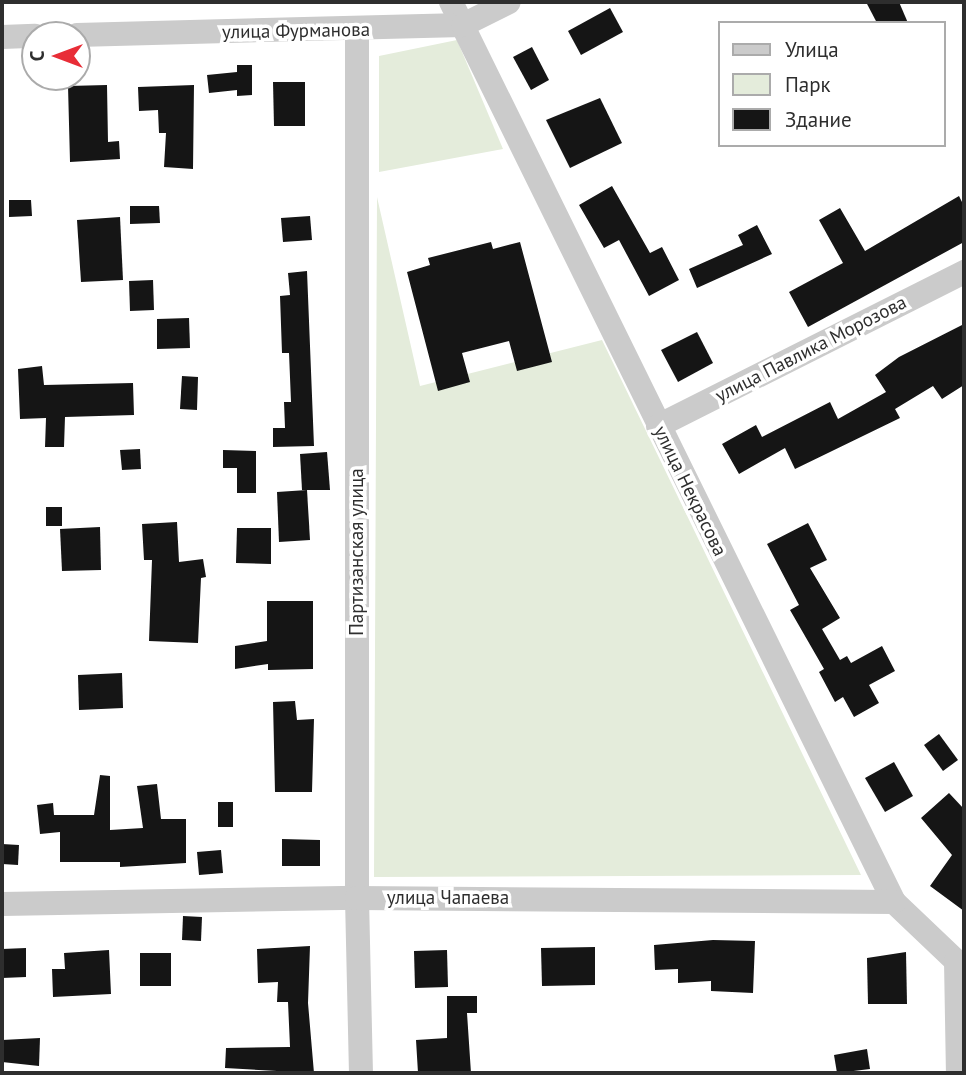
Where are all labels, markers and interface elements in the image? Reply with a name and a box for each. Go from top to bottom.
street label: улица Фурманова [222,18,370,44]
north arrow [21,21,91,91]
legend [718,21,945,147]
text: Улица [785,36,839,63]
text: С [25,51,49,61]
text: Парк [785,71,831,98]
text: Здание [785,106,852,133]
street label: улица Павлика Морозова [712,291,910,407]
street label: улица Некрасова [649,422,731,560]
street label: Партизанская улица [346,468,368,636]
street label: улица Чапаева [387,887,509,909]

